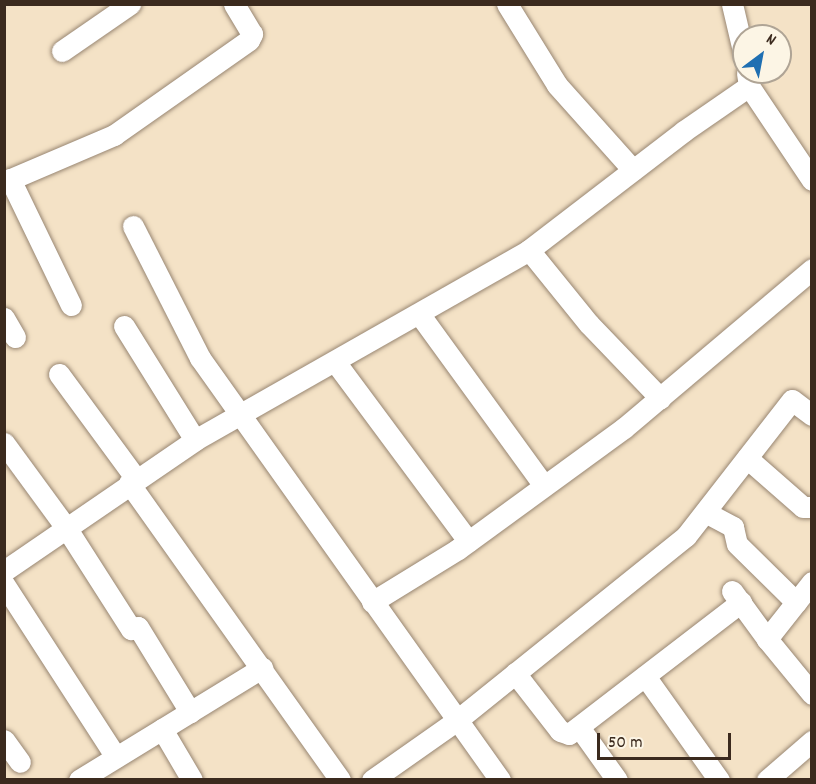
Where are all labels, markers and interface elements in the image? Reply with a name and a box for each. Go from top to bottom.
north arrow [732,24,792,84]
text: N [761,28,780,52]
scale bar [600,721,734,759]
text: 50 m [608,731,643,756]

